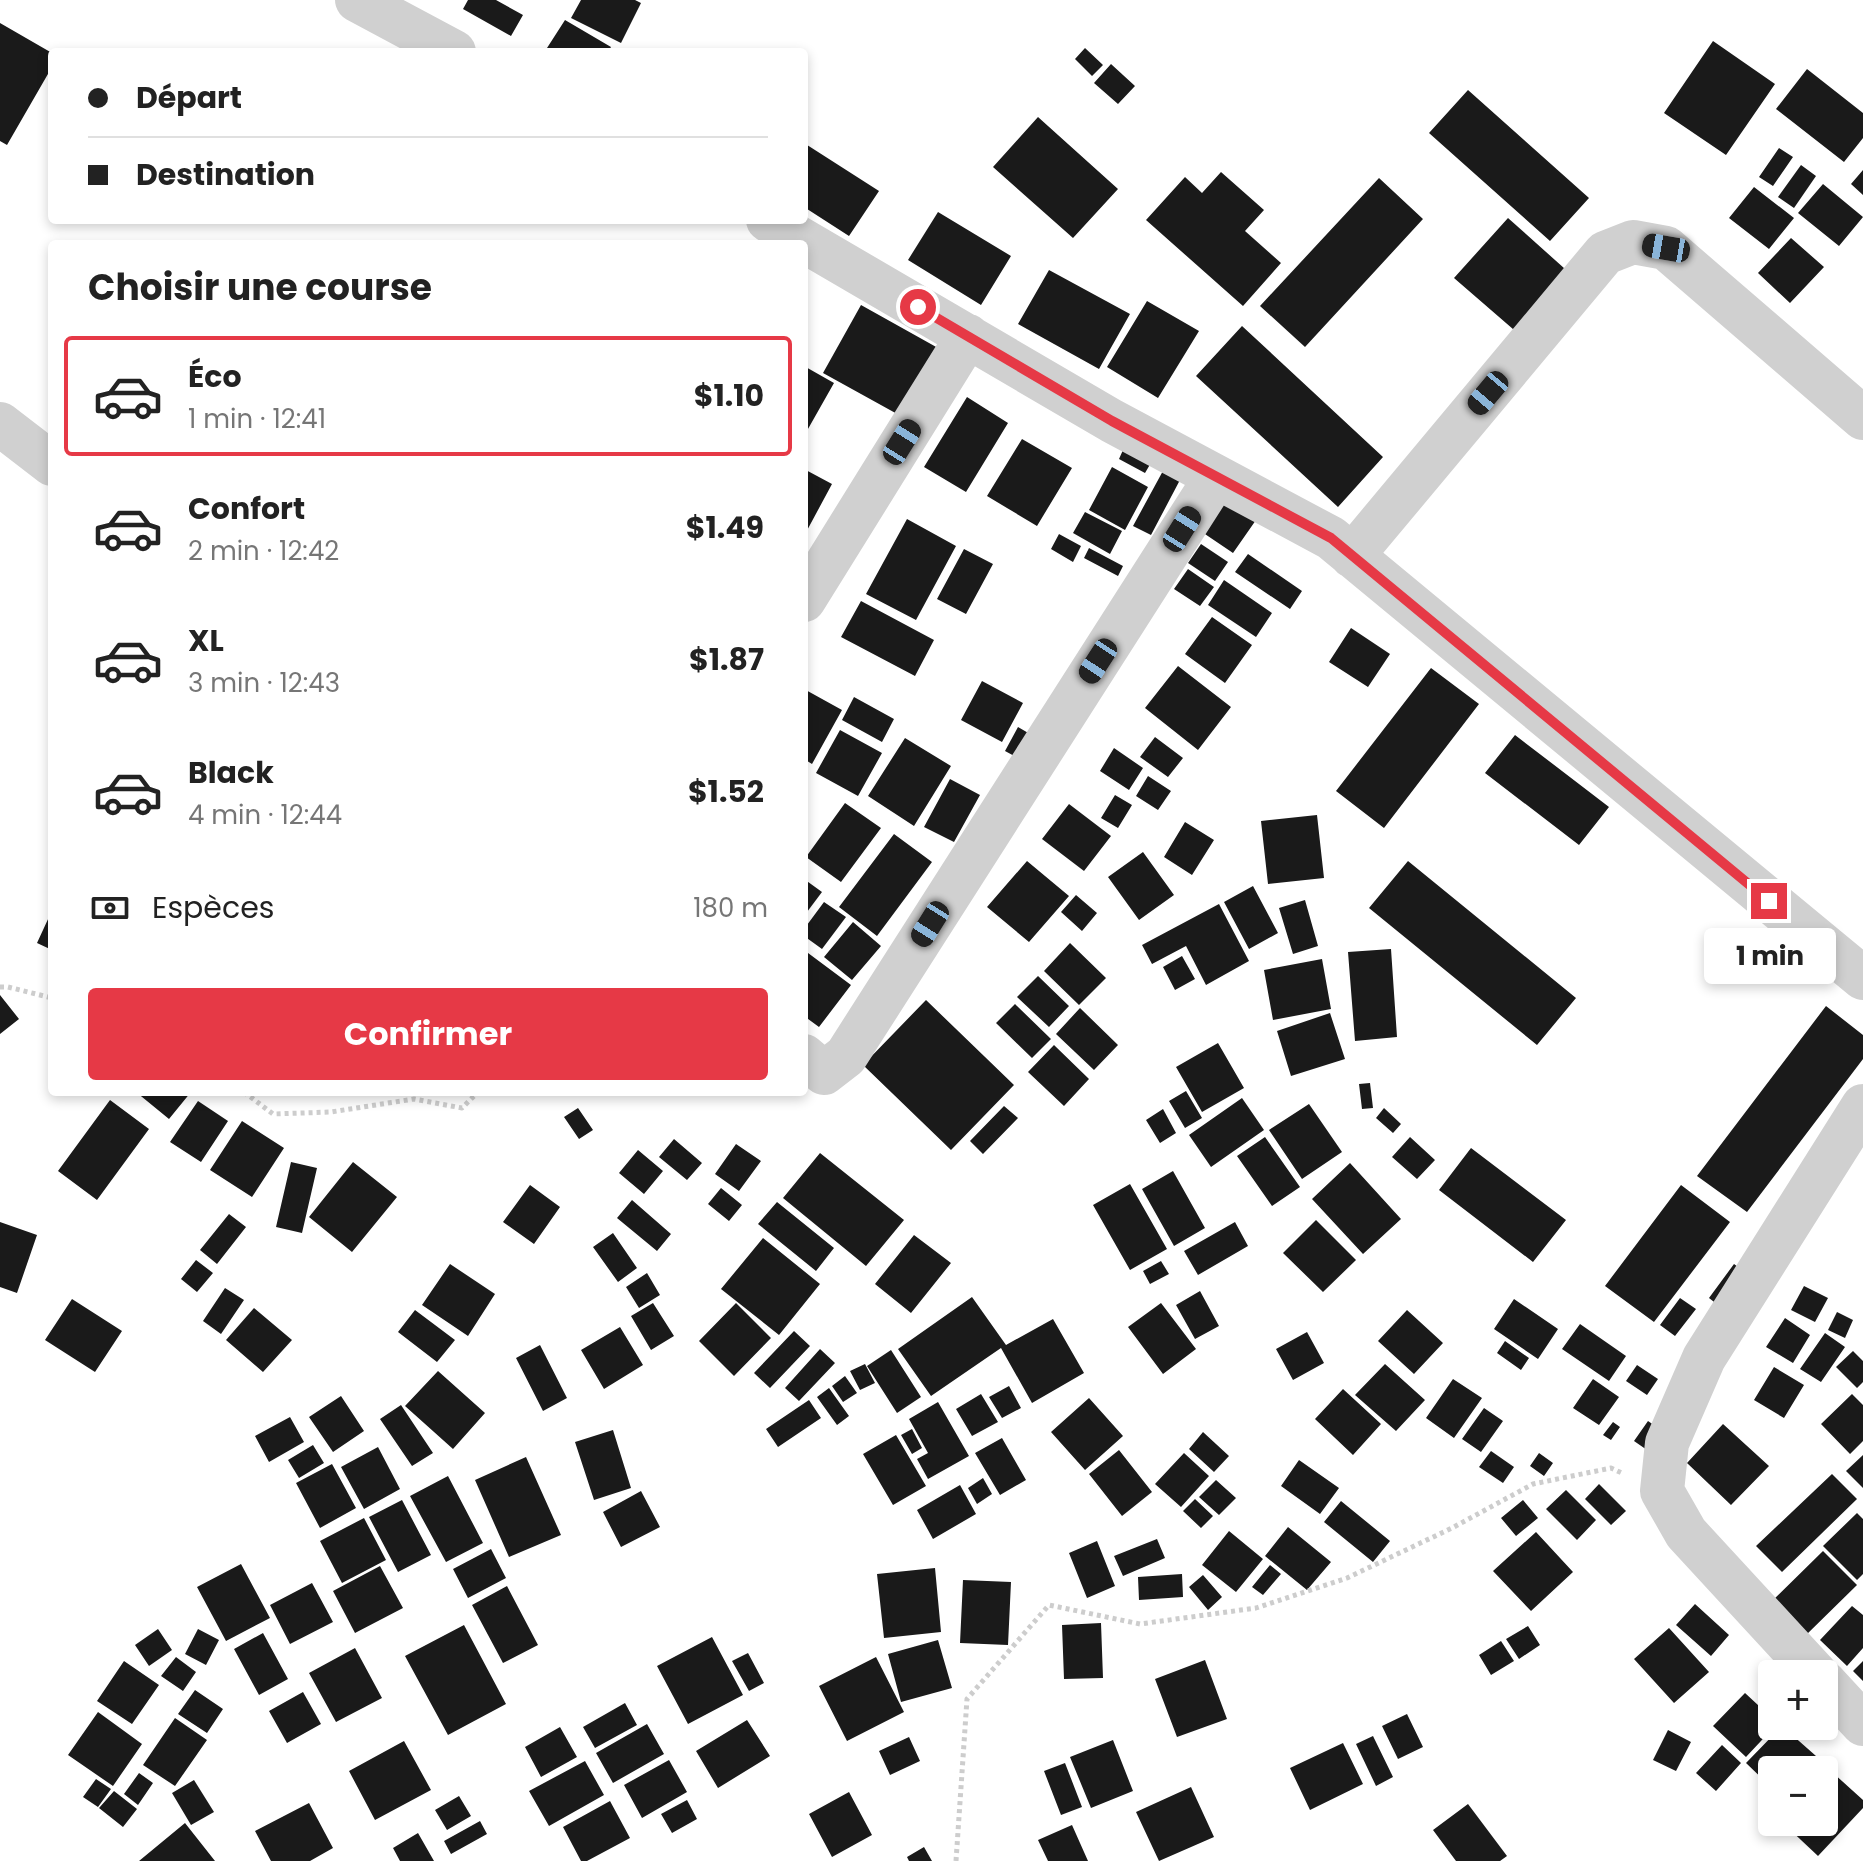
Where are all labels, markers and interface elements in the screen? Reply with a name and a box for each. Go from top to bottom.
text: Départ [136,76,242,119]
text: Destination [136,153,315,196]
car [1640,232,1692,264]
text: Choisir une course [88,262,432,313]
route start [900,289,936,325]
text: Éco [188,355,242,398]
icon: car [92,360,164,432]
car [1463,367,1513,419]
text: $1.10 [694,374,764,417]
text: 1 min · 12:41 [188,401,326,437]
car [879,415,925,469]
text: Confort [188,487,305,530]
icon: car [92,492,164,564]
car [1159,502,1205,556]
text: $1.49 [686,506,764,549]
text: 2 min · 12:42 [188,533,339,569]
text: XL [188,619,224,662]
icon: car [92,624,164,696]
car [1075,634,1121,688]
text: $1.87 [689,638,764,681]
text: 3 min · 12:43 [188,665,340,701]
text: Black [188,751,274,794]
icon: car [92,756,164,828]
text: $1.52 [688,770,764,813]
text: 4 min · 12:44 [188,797,342,833]
route end [1751,883,1787,919]
icon: cash [88,886,132,930]
text: Espèces [152,886,274,929]
text: 180 m [693,890,768,926]
car [907,897,953,951]
callout: 1 min [1703,929,1835,985]
text: 1 min [1736,938,1804,974]
button: Confirmer [88,988,768,1080]
map controls [1758,1660,1838,1836]
button: + [1758,1660,1838,1740]
button: − [1758,1756,1838,1836]

